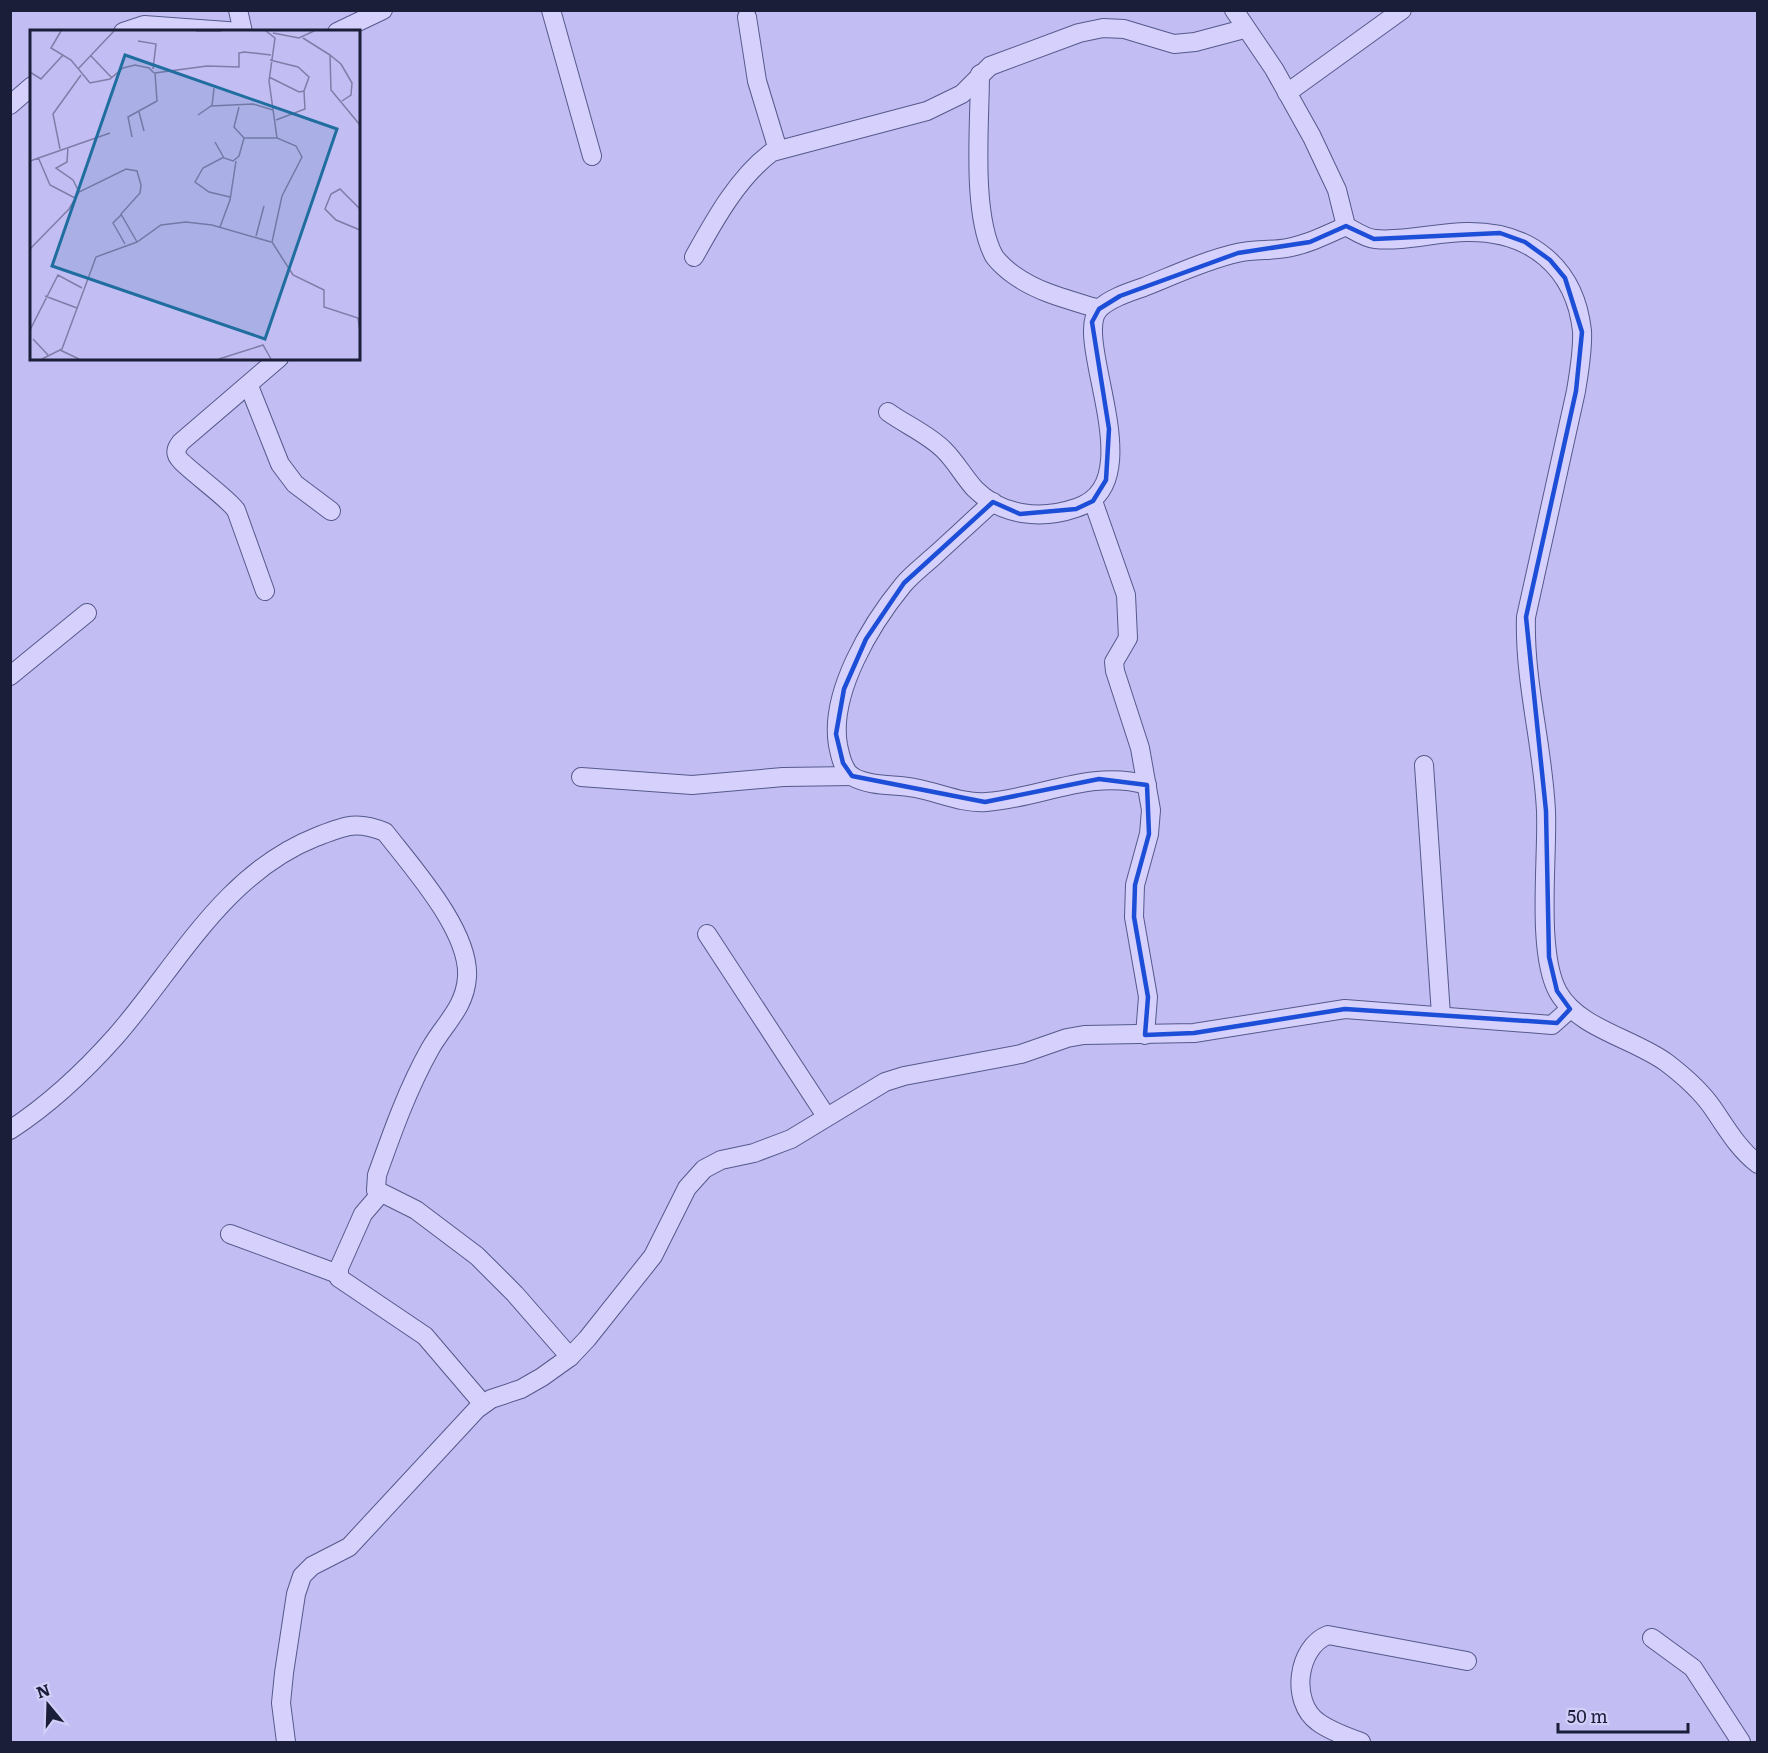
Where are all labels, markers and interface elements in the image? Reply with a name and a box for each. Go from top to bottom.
inset map [30,30,360,360]
north arrow [18,1675,78,1735]
text: N [33,1676,53,1703]
scale bar [1558,1696,1688,1734]
text: 50 m [1567,1702,1608,1729]

